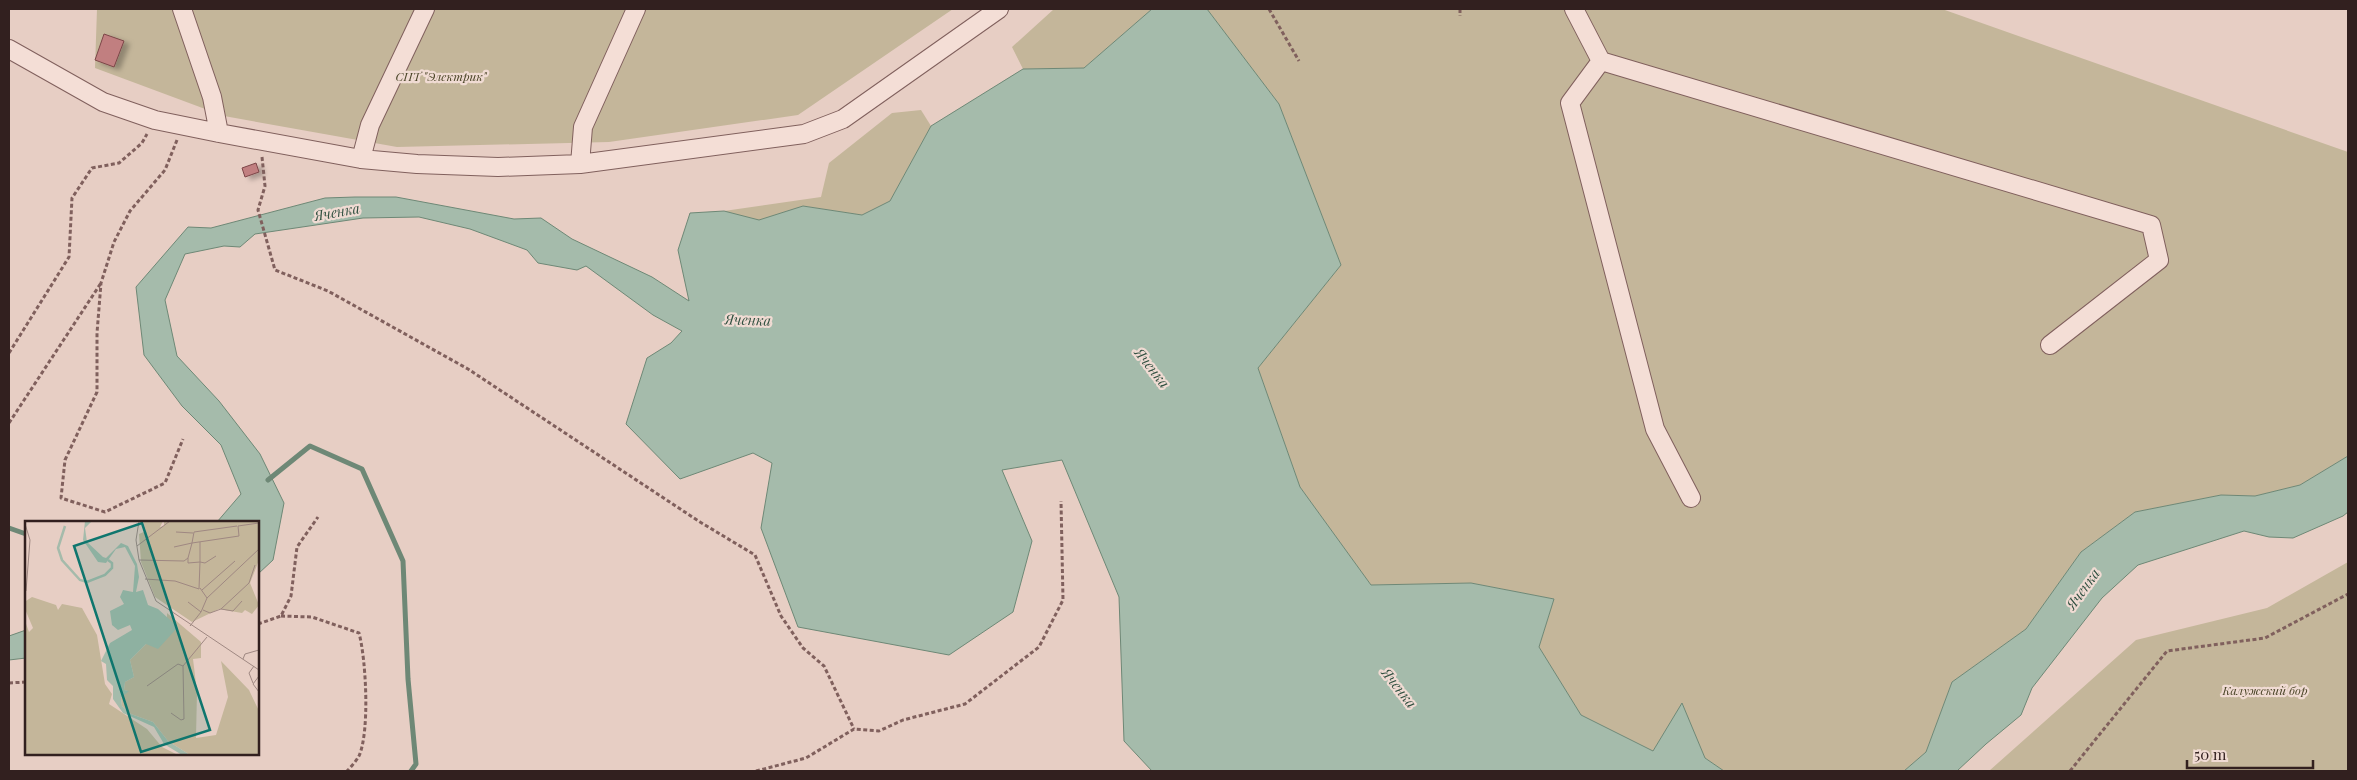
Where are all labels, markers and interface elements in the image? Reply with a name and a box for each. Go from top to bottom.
park label: СНТ "Электрик" [396,68,488,84]
water label: Яченка [312,198,361,225]
water label: Яченка [724,309,771,330]
water label: Яченка [1130,343,1174,392]
inset map [25,521,259,755]
water label: Яченка [2061,564,2104,614]
water label: Яченка [1377,663,1421,712]
park label: Калужский бор [2221,682,2308,698]
scale bar [2187,738,2313,770]
text: 50 m [2194,744,2227,764]

